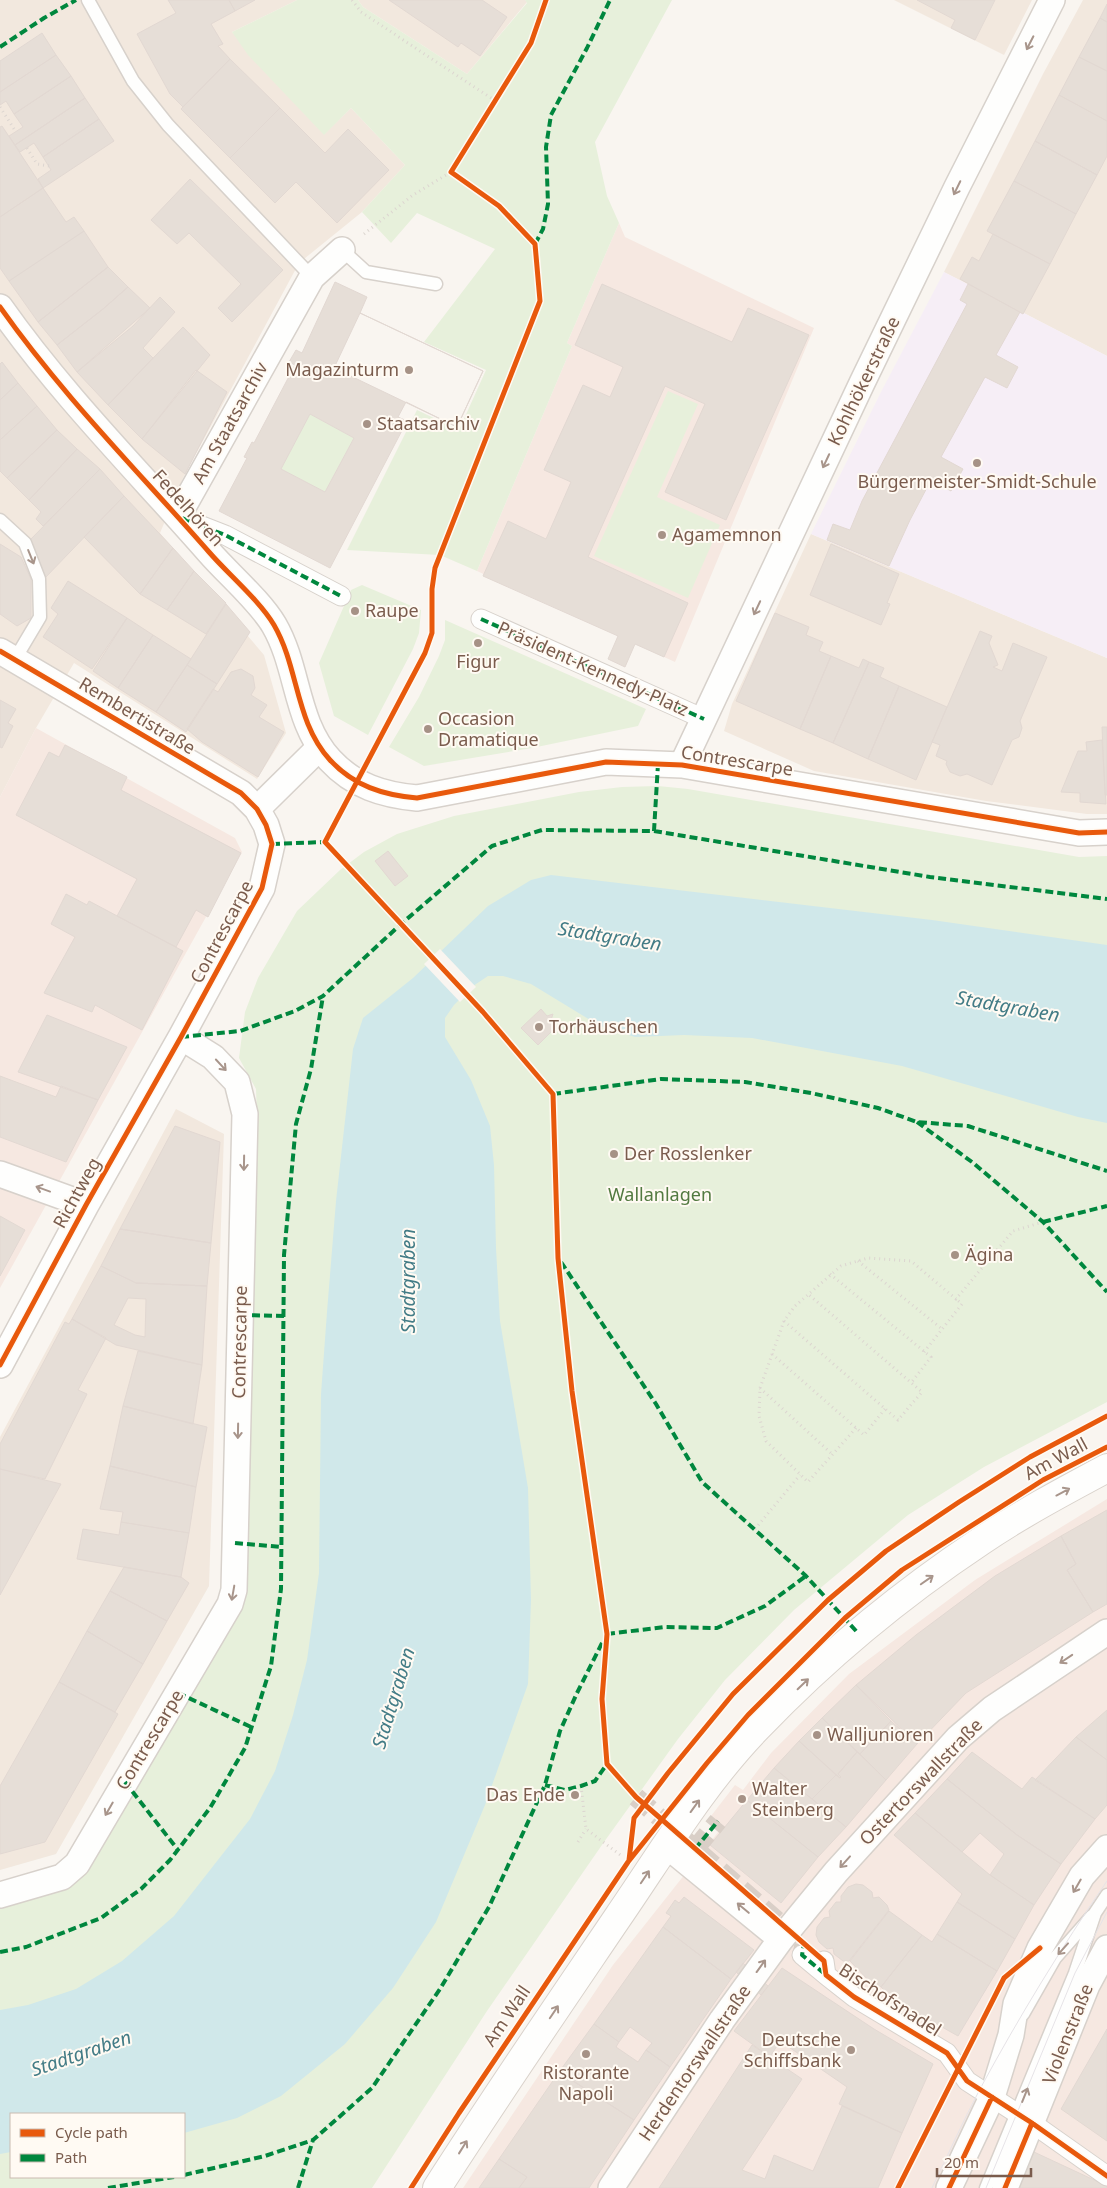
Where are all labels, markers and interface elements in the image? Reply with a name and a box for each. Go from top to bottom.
one-way arrow [1025,36,1035,51]
one-way arrow [952,181,962,196]
street label: Kohlhökerstraße [821,312,905,449]
street label: Am Staatsarchiv [186,357,273,488]
place label: Magazinturm [285,357,399,381]
marker: Magazinturm [403,364,415,376]
place label: Staatsarchiv [377,411,480,435]
marker: Staatsarchiv [361,418,373,430]
one-way arrow [820,453,830,468]
marker: Bürgermeister-Smidt-Schule [971,457,983,469]
street label: Fedelhören [148,464,230,551]
place label: Bürgermeister-Smidt-Schule [857,469,1097,493]
place label: Agamemnon [672,522,782,546]
marker: Agamemnon [656,529,668,541]
one-way arrow [26,549,36,564]
place label: Raupe [365,598,419,622]
one-way arrow [752,600,761,615]
marker: Raupe [349,605,361,617]
street label: Präsident-Kennedy-Platz [494,615,693,721]
marker: Figur [472,637,484,649]
place label: Figur [456,649,500,673]
street label: Rembertistraße [75,671,200,759]
place label: Occasion Dramatique [438,706,539,751]
marker: Occasion Dramatique [422,723,434,735]
street label: Contrescarpe [679,739,795,781]
street label: Contrescarpe [184,876,258,987]
water label: Stadtgraben [556,915,664,957]
water label: Stadtgraben [954,984,1062,1028]
place label: Torhäuschen [549,1014,658,1038]
marker: Torhäuschen [533,1021,545,1033]
one-way arrow [215,1059,227,1071]
place label: Der Rosslenker [624,1141,752,1165]
marker: Der Rosslenker [608,1148,620,1160]
street label: Richtweg [47,1153,105,1232]
one-way arrow [239,1154,249,1171]
park label: Wallanlagen [608,1182,712,1206]
one-way arrow [36,1184,51,1193]
water label: Stadtgraben [395,1229,421,1333]
place label: Ägina [965,1242,1013,1266]
marker: Ägina [949,1249,961,1261]
street label: Contrescarpe [226,1285,252,1399]
one-way arrow [233,1422,243,1438]
street label: Am Wall [1020,1431,1092,1485]
one-way arrow [1055,1487,1070,1496]
one-way arrow [919,1575,933,1585]
one-way arrow [227,1584,237,1600]
water label: Stadtgraben [365,1644,421,1752]
one-way arrow [1059,1653,1073,1664]
one-way arrow [796,1678,809,1690]
street label: Contrescarpe [110,1685,189,1794]
street label: Ostertorswallstraße [853,1713,987,1850]
place label: Walljunioren [827,1722,934,1746]
marker: Walljunioren [811,1729,823,1741]
place label: Walter Steinberg [752,1776,834,1821]
place label: Das Ende [486,1782,565,1806]
marker: Das Ende [569,1789,581,1801]
marker: Walter Steinberg [736,1793,748,1805]
one-way arrow [690,1799,700,1813]
one-way arrow [104,1802,114,1817]
one-way arrow [839,1856,851,1869]
one-way arrow [640,1871,650,1885]
one-way arrow [1071,1879,1081,1893]
one-way arrow [737,1902,750,1914]
one-way arrow [1057,1942,1069,1955]
street label: Bischofsnadel [835,1957,946,2041]
one-way arrow [756,1960,767,1973]
street label: Am Wall [477,1980,535,2051]
street label: Herdentorswallstraße [633,1980,755,2145]
street label: Violenstraße [1036,1980,1098,2087]
one-way arrow [549,2005,559,2019]
water label: Stadtgraben [27,2024,135,2082]
place label: Deutsche Schiffsbank [744,2027,841,2072]
marker: Deutsche Schiffsbank [845,2044,857,2056]
marker: Ristorante Napoli [580,2048,592,2060]
place label: Ristorante Napoli [543,2060,629,2105]
one-way arrow [1021,2087,1030,2103]
legend [10,2113,185,2178]
text: Cycle path [55,2122,128,2142]
one-way arrow [459,2140,469,2154]
scale bar [937,2146,1031,2178]
text: Path [55,2147,87,2167]
text: 20 m [944,2152,979,2172]

